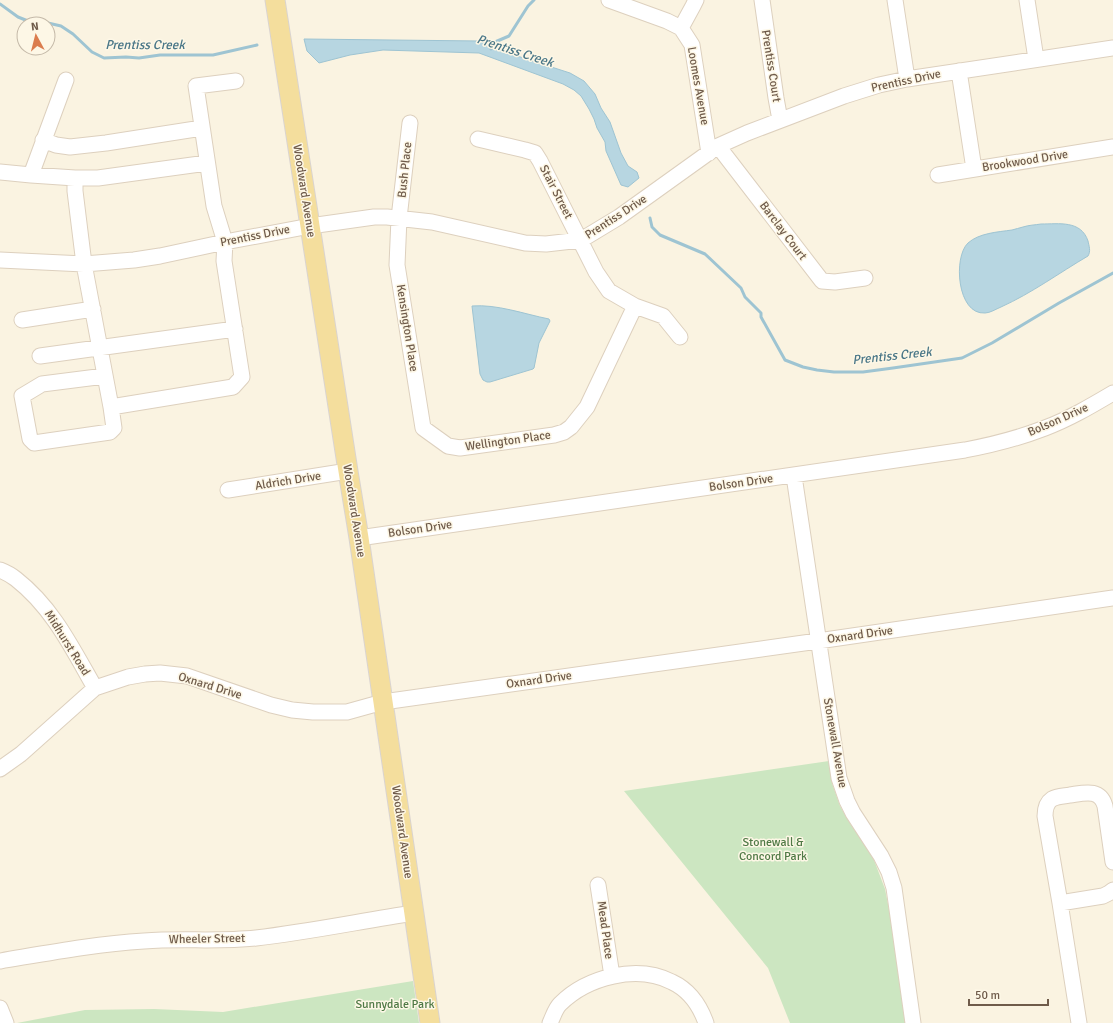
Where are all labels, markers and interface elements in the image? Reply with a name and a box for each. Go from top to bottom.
north arrow [16,16,56,56]
text: N [30,20,39,33]
street label: Prentiss Court [758,29,784,103]
water label: Prentiss Creek [475,31,557,71]
water label: Prentiss Creek [105,37,186,53]
street label: Loomes Avenue [684,46,712,126]
street label: Prentiss Drive [870,66,942,96]
street label: Bush Place [395,141,415,199]
street label: Woodward Avenue [289,143,319,239]
street label: Brookwood Drive [981,147,1069,175]
street label: Stair Street [536,163,576,221]
street label: Prentiss Drive [582,191,650,243]
street label: Barclay Court [756,199,810,263]
street label: Prentiss Drive [219,222,291,250]
street label: Kensington Place [393,283,421,373]
water label: Prentiss Creek [852,344,934,368]
street label: Bolson Drive [1025,400,1091,440]
street label: Wellington Place [464,428,552,454]
street label: Woodward Avenue [339,463,369,559]
street label: Aldrich Drive [254,468,322,494]
street label: Bolson Drive [708,471,774,495]
street label: Bolson Drive [387,517,453,541]
street label: Midhurst Road [41,607,93,679]
street label: Oxnard Drive [826,623,894,647]
street label: Oxnard Drive [505,668,573,692]
street label: Oxnard Drive [176,669,244,703]
street label: Stonewall Avenue [820,697,850,789]
street label: Woodward Avenue [388,784,416,880]
park label: Stonewall & Concord Park [739,835,807,864]
street label: Mead Place [593,900,617,960]
street label: Wheeler Street [169,931,245,947]
scale bar [969,981,1048,1007]
text: 50 m [975,988,1000,1003]
park label: Sunnydale Park [355,997,435,1012]

